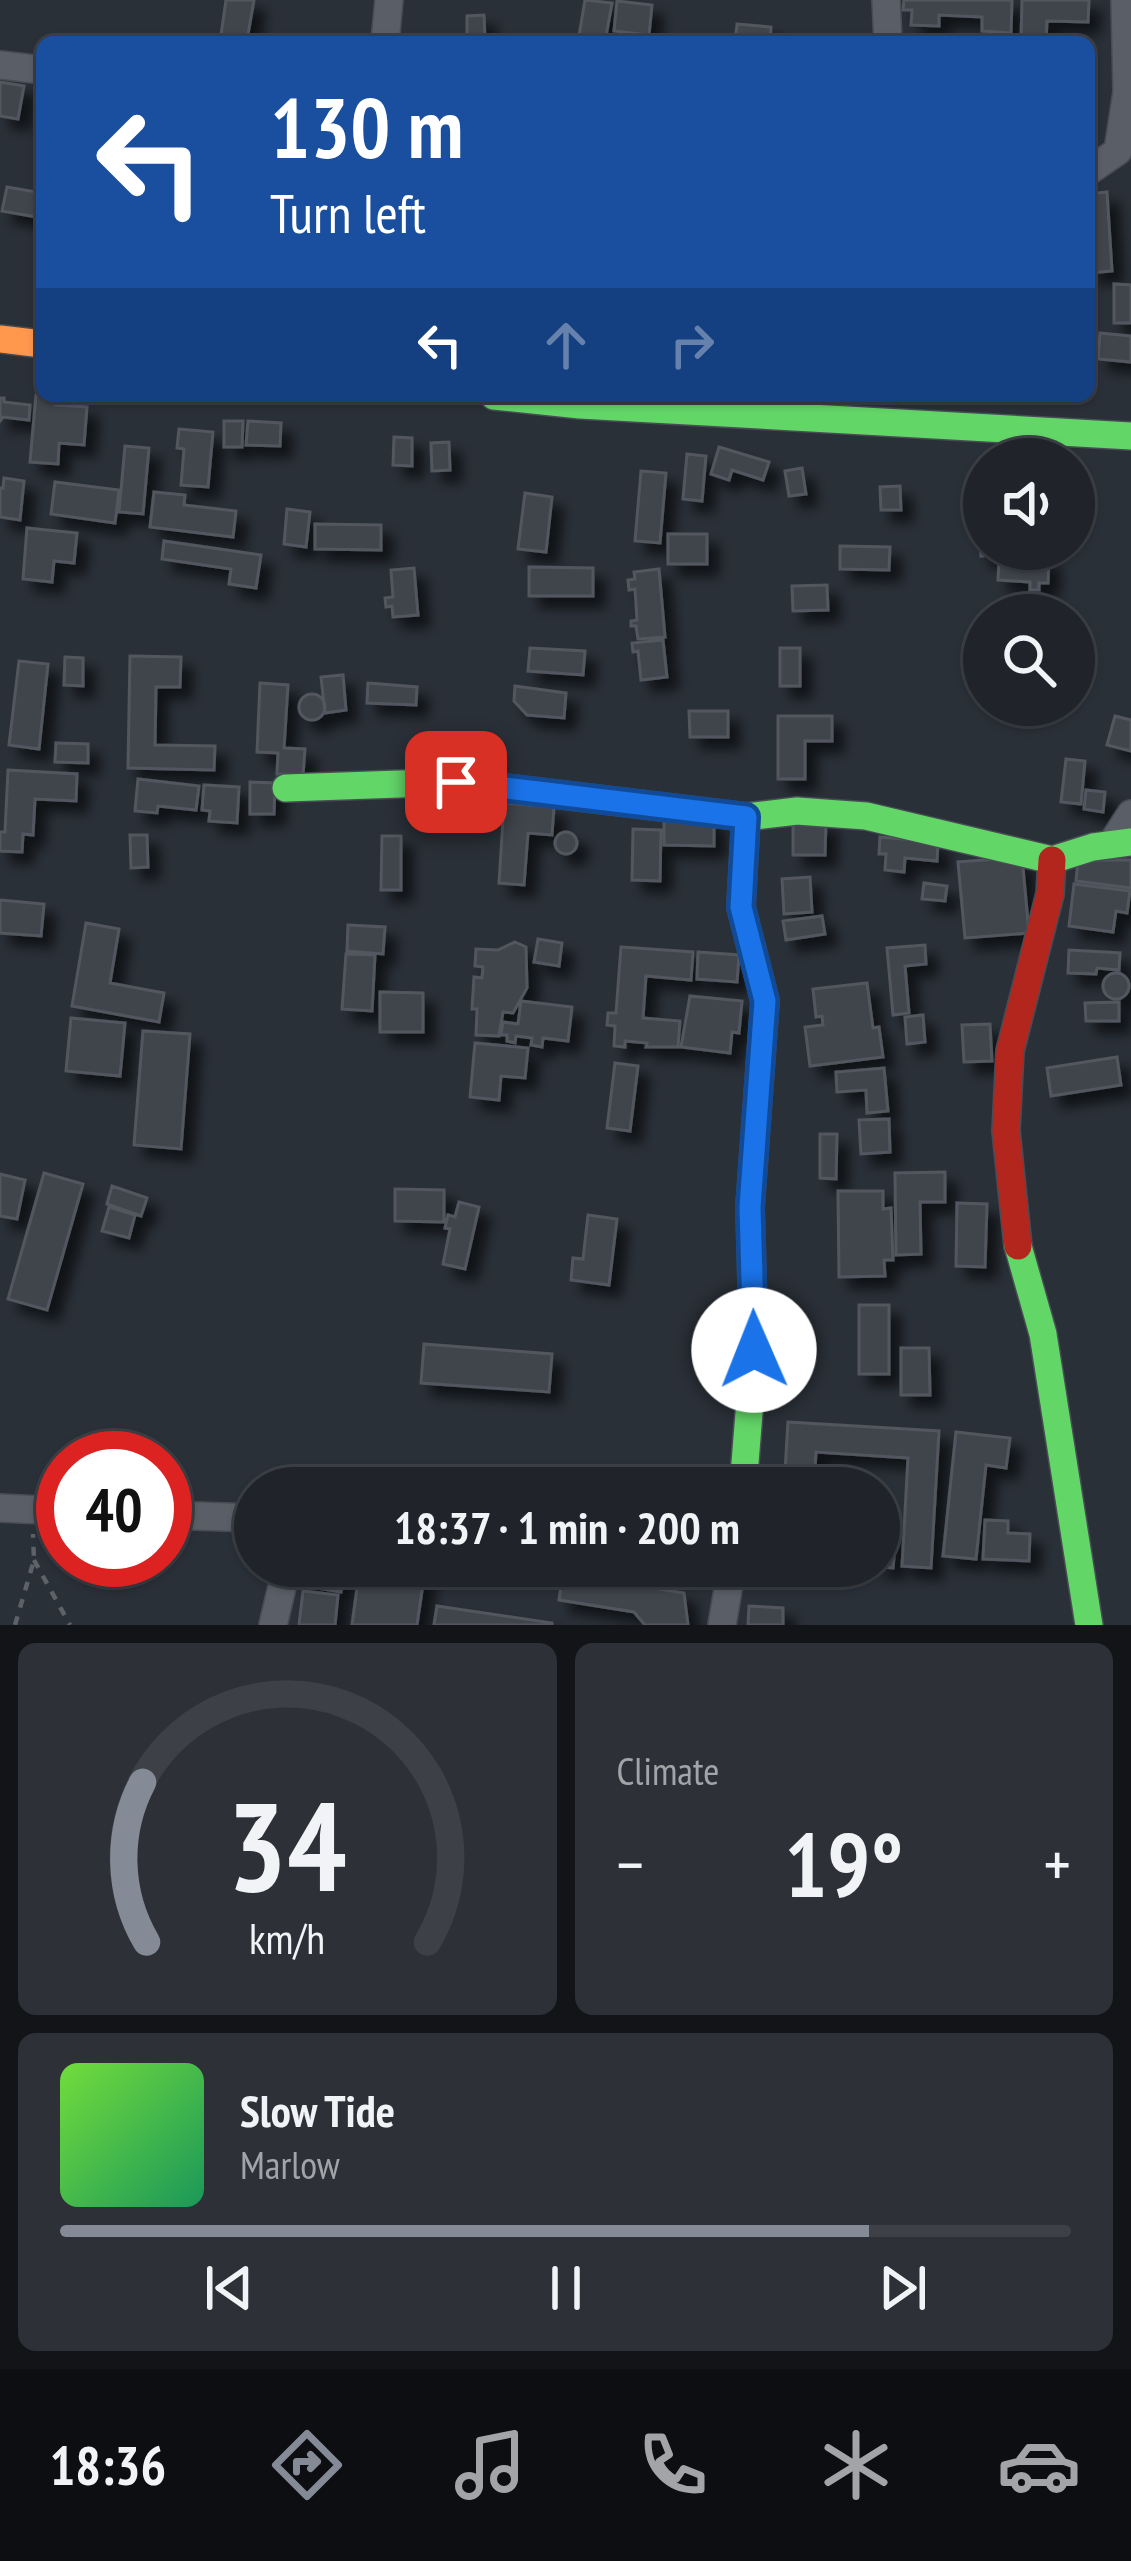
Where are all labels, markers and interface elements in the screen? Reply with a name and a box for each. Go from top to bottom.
text: 130 m [270,72,463,181]
icon: left [72,84,228,240]
text: Turn left [270,178,426,248]
icon: left [407,312,473,378]
icon: ahead [533,312,599,378]
icon: right [659,312,725,378]
map controls [963,438,1095,726]
button: sound [963,438,1095,570]
button: search [963,594,1095,726]
pin [405,731,507,833]
icon: arrive [423,749,489,815]
position arrow [691,1287,817,1413]
speed limit sign: 40 [36,1431,192,1587]
text: 18:37 · 1 min · 200 m [394,1498,740,1556]
text: Climate [617,1745,719,1796]
text: 34 [228,1764,347,1925]
text: 19° [784,1805,903,1922]
text: − [617,1821,644,1906]
text: + [1044,1821,1071,1906]
text: km/h [249,1910,325,1966]
text: Slow Tide [240,2081,395,2139]
text: Marlow [240,2139,340,2190]
icon: previous [196,2255,262,2321]
icon: pause [533,2255,599,2321]
icon: next [870,2255,936,2321]
icon: directions [265,2423,349,2507]
icon: music [448,2423,532,2507]
icon: phone [631,2423,715,2507]
icon: climate [814,2423,898,2507]
icon: car [997,2423,1081,2507]
text: 18:36 [50,2430,166,2500]

